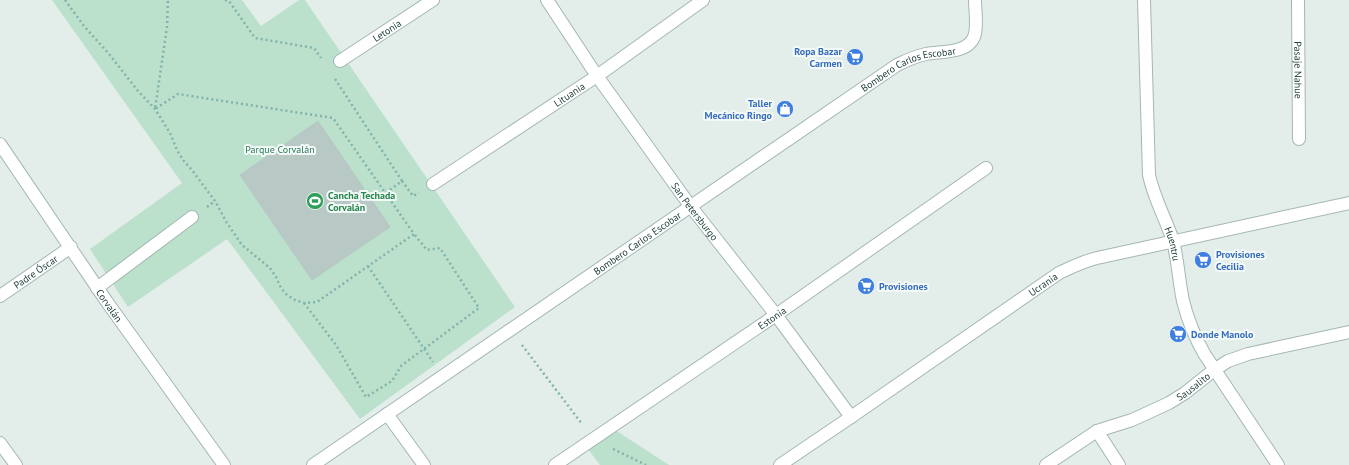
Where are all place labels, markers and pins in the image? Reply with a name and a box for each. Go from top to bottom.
place label: Ropa Bazar Carmen [794,45,842,70]
supermarket icon: Ropa Bazar Carmen [845,47,865,67]
place label: Taller Mecánico Ringo [705,97,773,122]
shop icon: Taller Mecánico Ringo [775,99,795,119]
place label: Cancha Techada Corvalán [328,189,395,214]
sports icon: Cancha Techada Corvalán [305,191,325,211]
place label: Provisiones Cecilia [1216,248,1265,273]
supermarket icon: Provisiones Cecilia [1193,250,1213,270]
supermarket icon: Provisiones [856,276,876,296]
place label: Provisiones [879,280,928,293]
supermarket icon: Donde Manolo [1168,324,1188,344]
place label: Donde Manolo [1191,328,1254,341]

